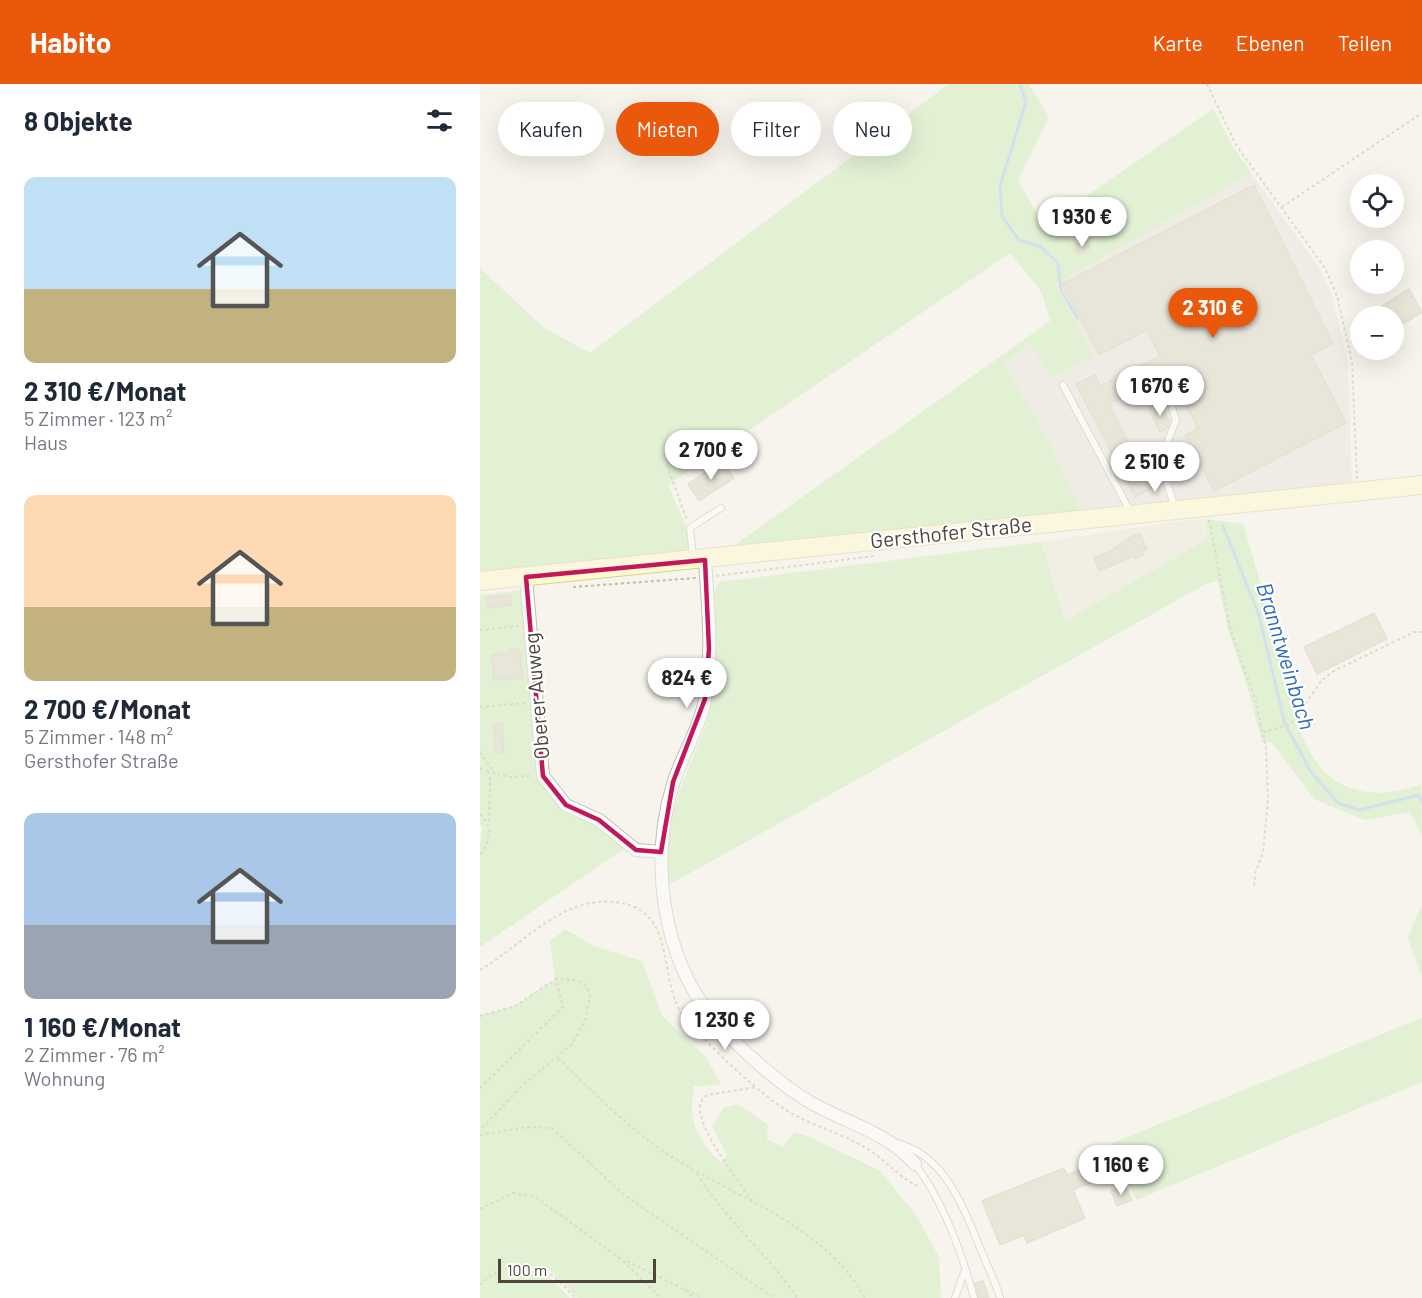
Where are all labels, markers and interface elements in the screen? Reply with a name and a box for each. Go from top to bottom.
text: Habito [30,25,111,59]
text: Karte [1153,30,1203,55]
text: Ebenen [1236,30,1305,55]
text: Teilen [1338,30,1392,55]
chip: Kaufen [498,102,604,156]
chip: Mieten [616,102,719,156]
chip: Filter [731,102,821,156]
chip: Neu [833,102,912,156]
icon: filters [423,104,456,137]
text: 8 Objekte [24,105,133,136]
map controls [1350,174,1404,360]
button: locate [1350,174,1404,228]
pin: 1 930 € [1027,197,1137,248]
text: 1 930 € [1052,204,1112,228]
icon: home [186,216,294,324]
button: + [1350,240,1404,294]
pin: 2 310 € [1158,288,1268,339]
text: 2 310 € [1182,295,1244,319]
button: − [1350,306,1404,360]
pin: 1 670 € [1105,366,1215,417]
text: 1 670 € [1130,373,1190,397]
text: 2 310 €/Monat [24,375,186,406]
text: 5 Zimmer · 123 m² [24,406,172,430]
text: Haus [24,430,68,454]
pin: 2 700 € [656,430,766,481]
text: 2 700 € [679,437,743,461]
pin: 2 510 € [1100,442,1210,493]
text: 2 510 € [1125,449,1185,473]
street label: Gersthofer Straße [869,511,1033,552]
icon: home [186,534,294,642]
water label: Branntweinbach [1252,579,1322,732]
street label: Oberer Auweg [518,632,554,761]
pin: 824 € [645,658,729,709]
text: 824 € [662,665,712,689]
text: 2 700 €/Monat [24,693,191,724]
text: 5 Zimmer · 148 m² [24,724,173,748]
text: Gersthofer Straße [24,748,179,772]
icon: home [186,852,294,960]
pin: 1 230 € [670,1000,780,1051]
text: 1 230 € [695,1007,755,1031]
text: 1 160 €/Monat [24,1011,181,1042]
text: 2 Zimmer · 76 m² [24,1042,165,1066]
text: Wohnung [24,1066,105,1090]
pin: 1 160 € [1066,1145,1176,1196]
text: 1 160 € [1093,1152,1149,1176]
scale bar [498,1256,656,1284]
text: 100 m [507,1260,547,1279]

